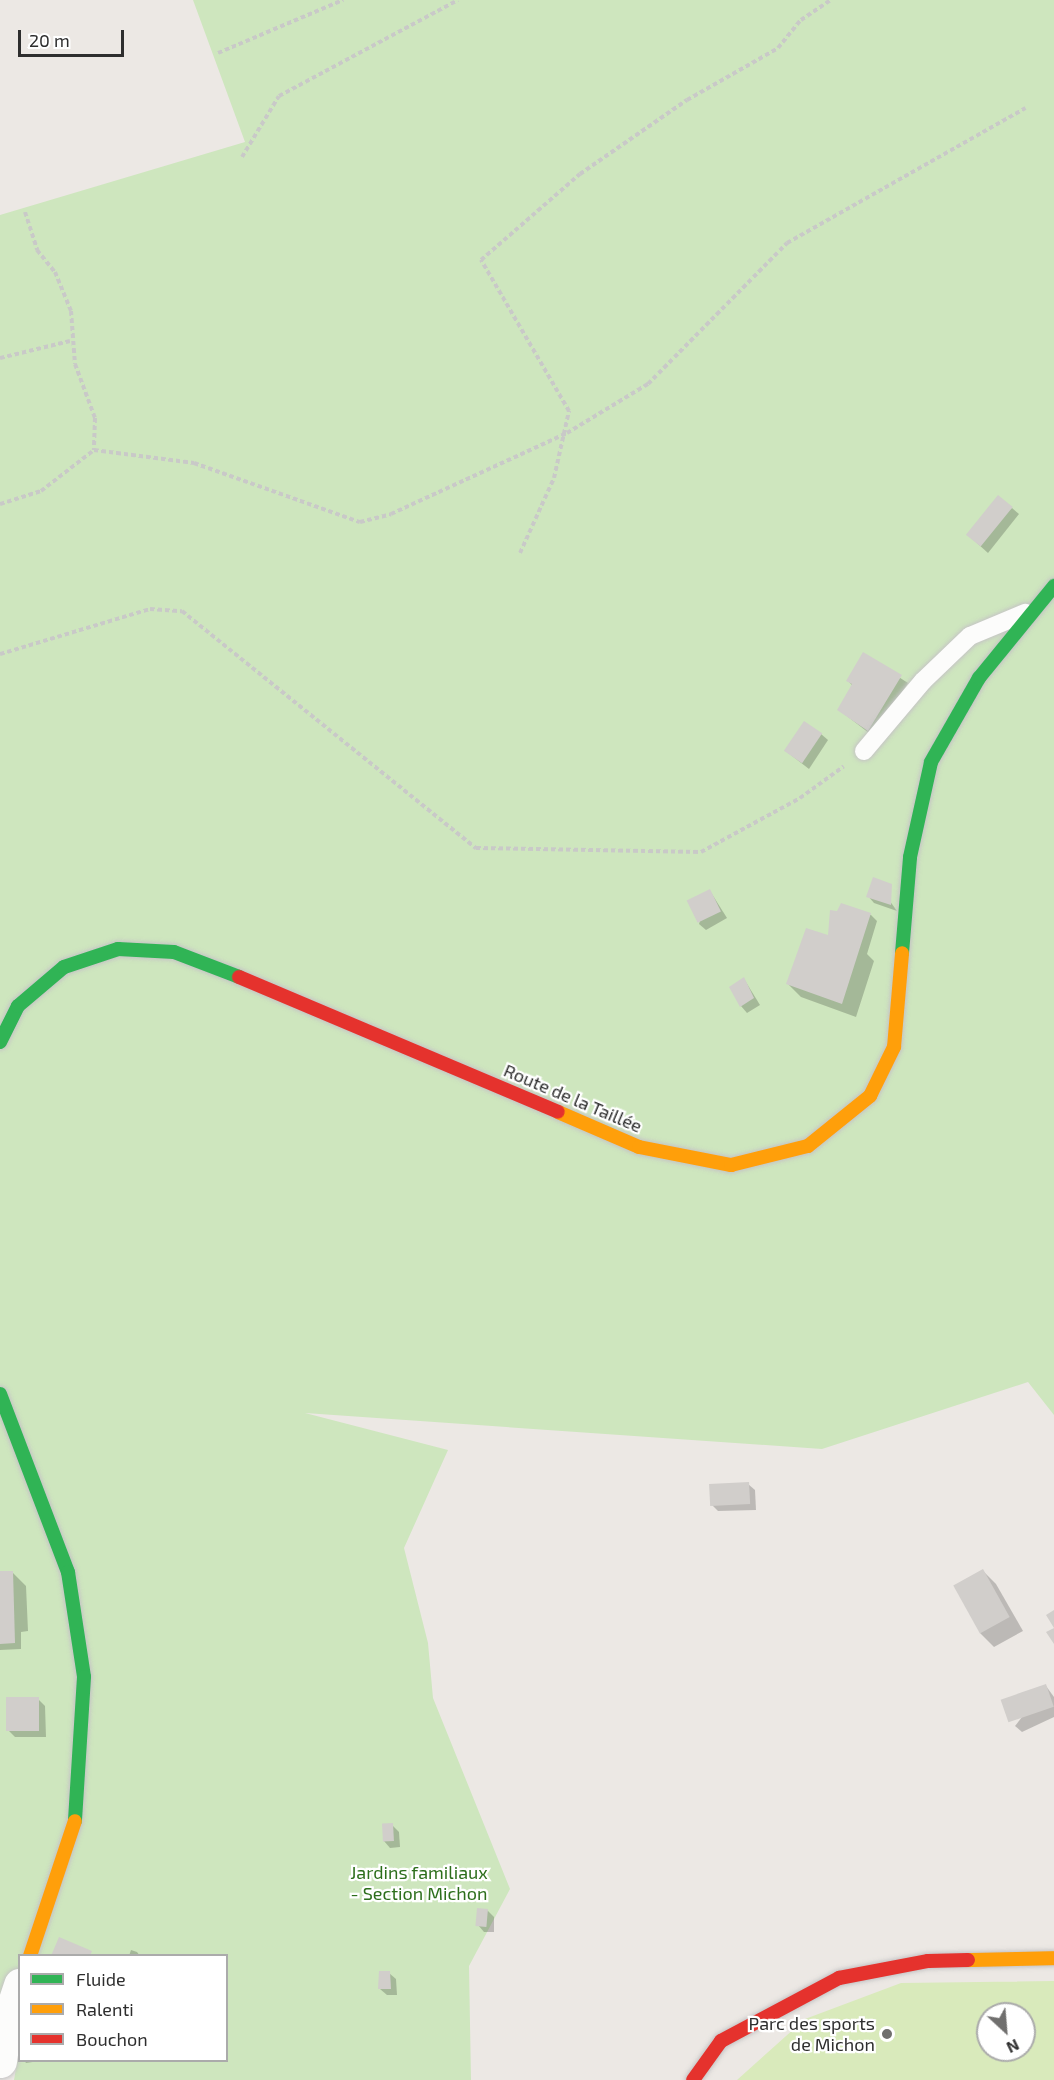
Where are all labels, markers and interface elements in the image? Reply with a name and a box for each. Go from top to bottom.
scale bar [21,18,128,56]
text: 20 m [29,29,70,51]
street label: Route de la Taillée [500,1059,646,1137]
park label: Jardins familiaux - Section Michon [350,1862,488,1904]
legend [18,1954,228,2062]
text: Fluide [76,1968,126,1990]
text: Ralenti [76,1998,134,2020]
north arrow [976,2002,1036,2062]
place label: Parc des sports de Michon [749,2013,875,2056]
marker: Parc des sports de Michon [880,2027,894,2041]
text: Bouchon [76,2028,148,2050]
text: N [1004,2036,1023,2058]

